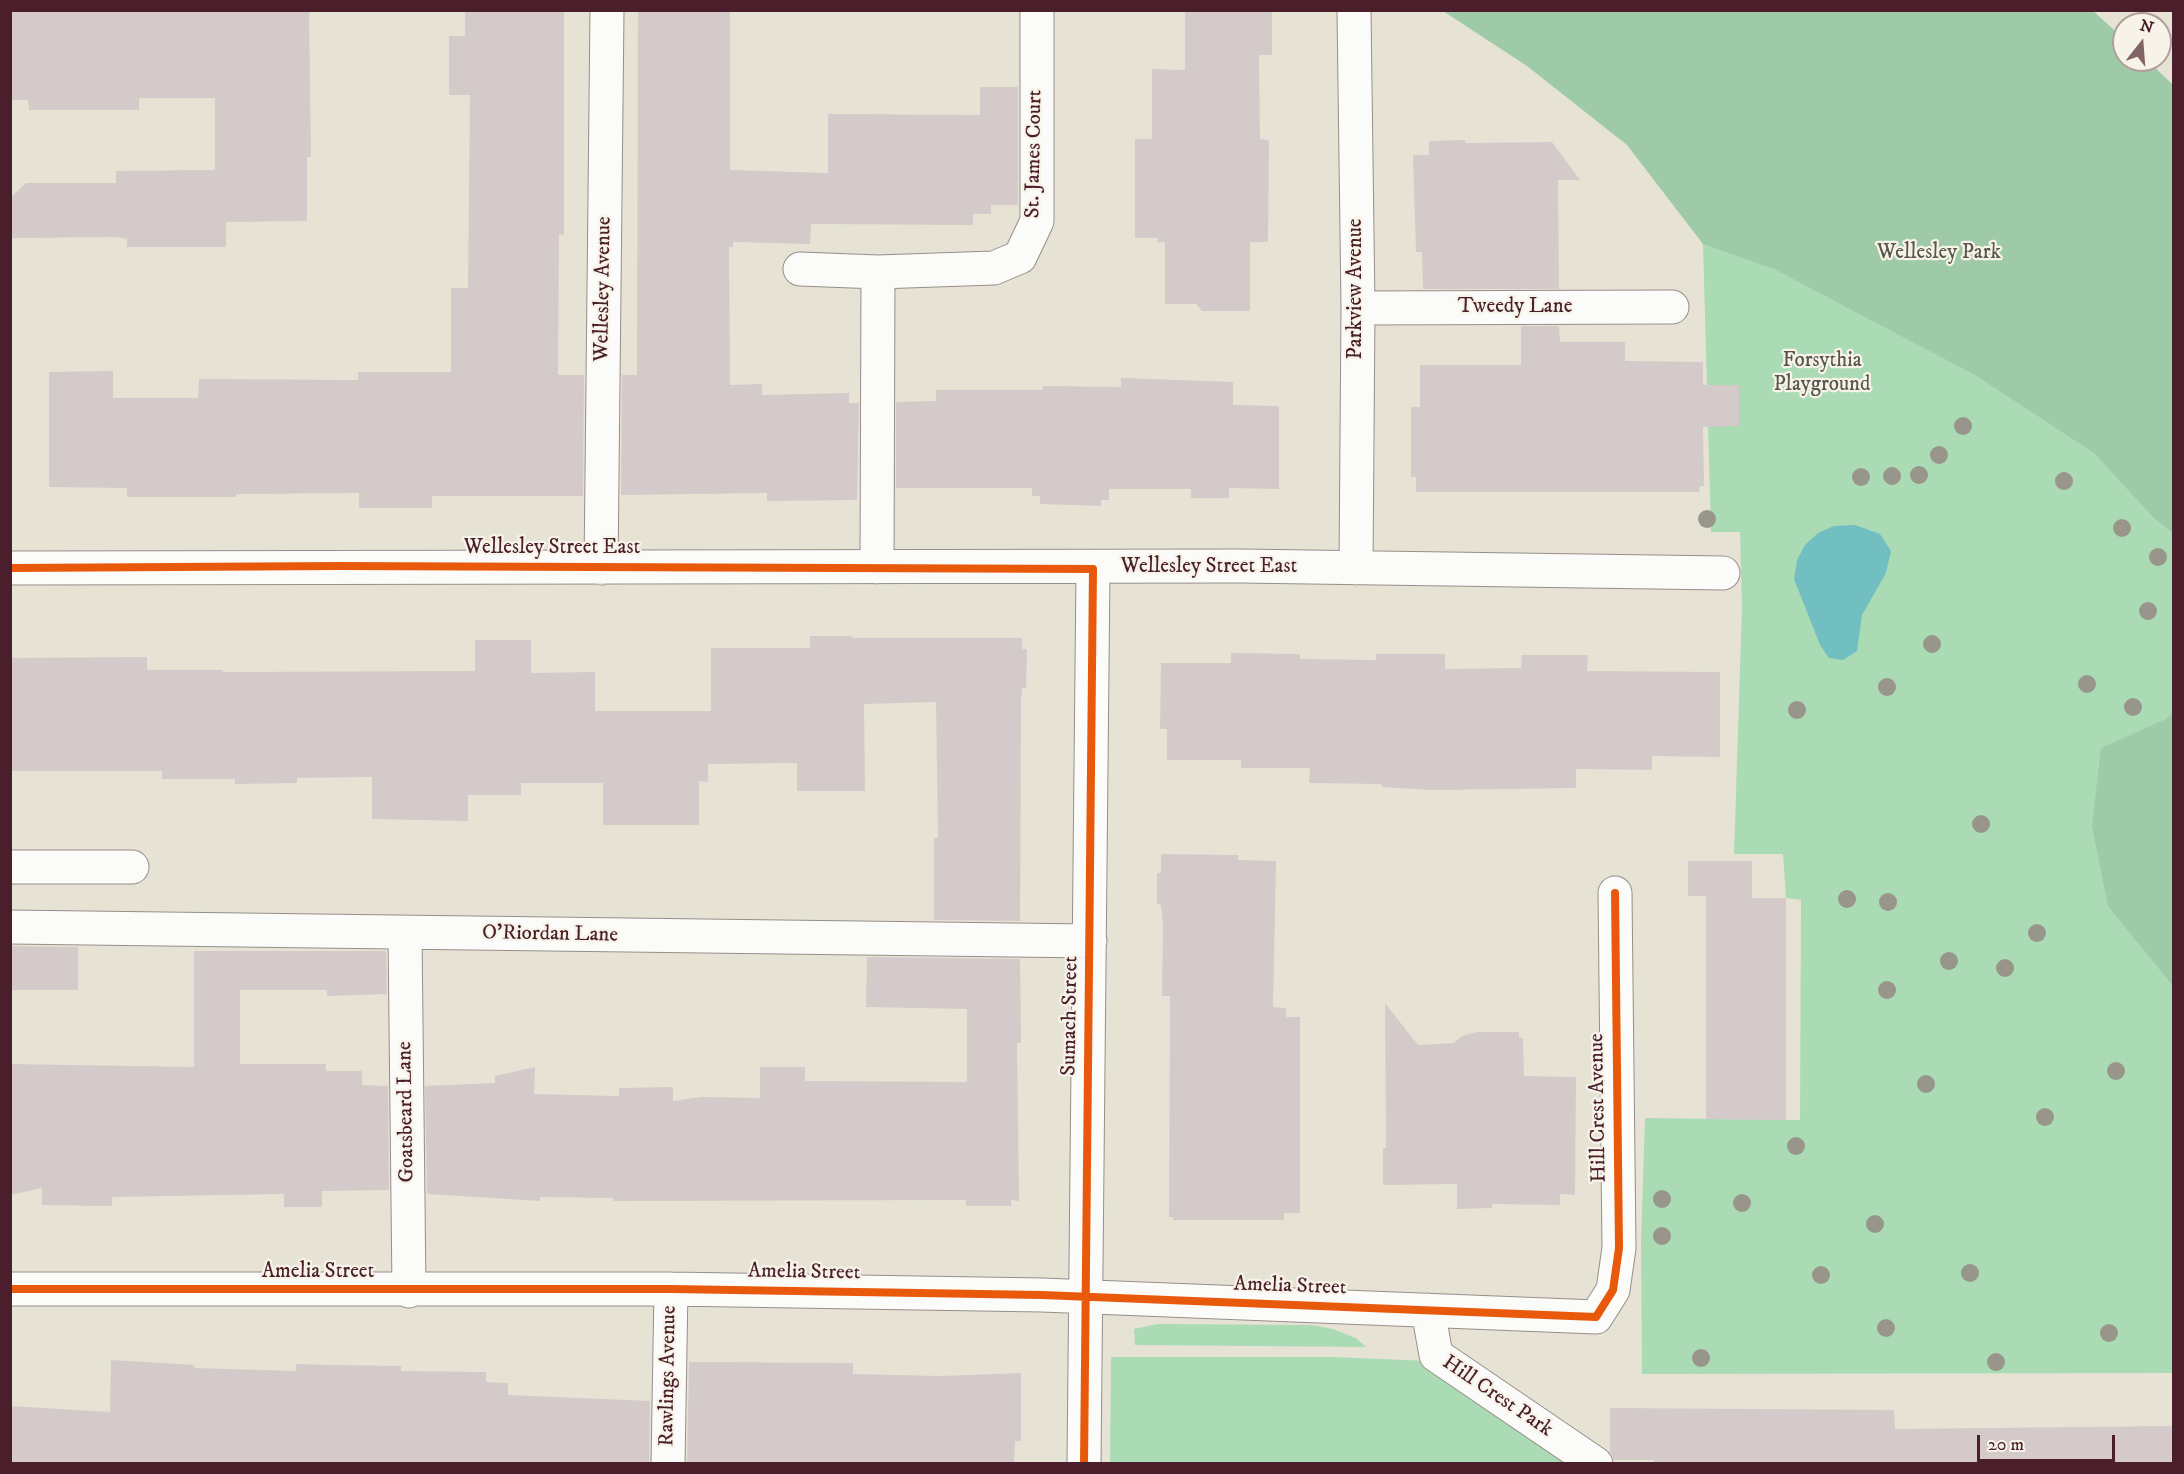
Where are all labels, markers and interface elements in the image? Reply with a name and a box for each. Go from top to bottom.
north arrow [2112,12,2172,72]
text: N [2137,15,2156,38]
street label: St. James Court [1021,89,1049,219]
street label: Wellesley Avenue [590,216,618,362]
street label: Parkview Avenue [1344,218,1370,360]
park label: Wellesley Park [1877,241,2001,267]
street label: Tweedy Lane [1458,295,1572,321]
park label: Forsythia Playground [1774,349,1870,399]
street label: Wellesley Street East [464,536,640,562]
street label: Wellesley Street East [1121,555,1297,581]
street label: O'Riordan Lane [482,921,618,949]
street label: Sumach Street [1057,956,1085,1076]
street label: Hill Crest Avenue [1585,1033,1613,1183]
street label: Goatsbeard Lane [393,1041,421,1183]
street label: Amelia Street [747,1259,861,1287]
street label: Amelia Street [262,1260,374,1286]
street label: Amelia Street [1233,1272,1347,1302]
street label: Rawlings Avenue [655,1305,683,1447]
street label: Hill Crest Park [1437,1351,1557,1443]
scale bar [1980,1423,2118,1461]
text: 20 m [1988,1434,2024,1456]

